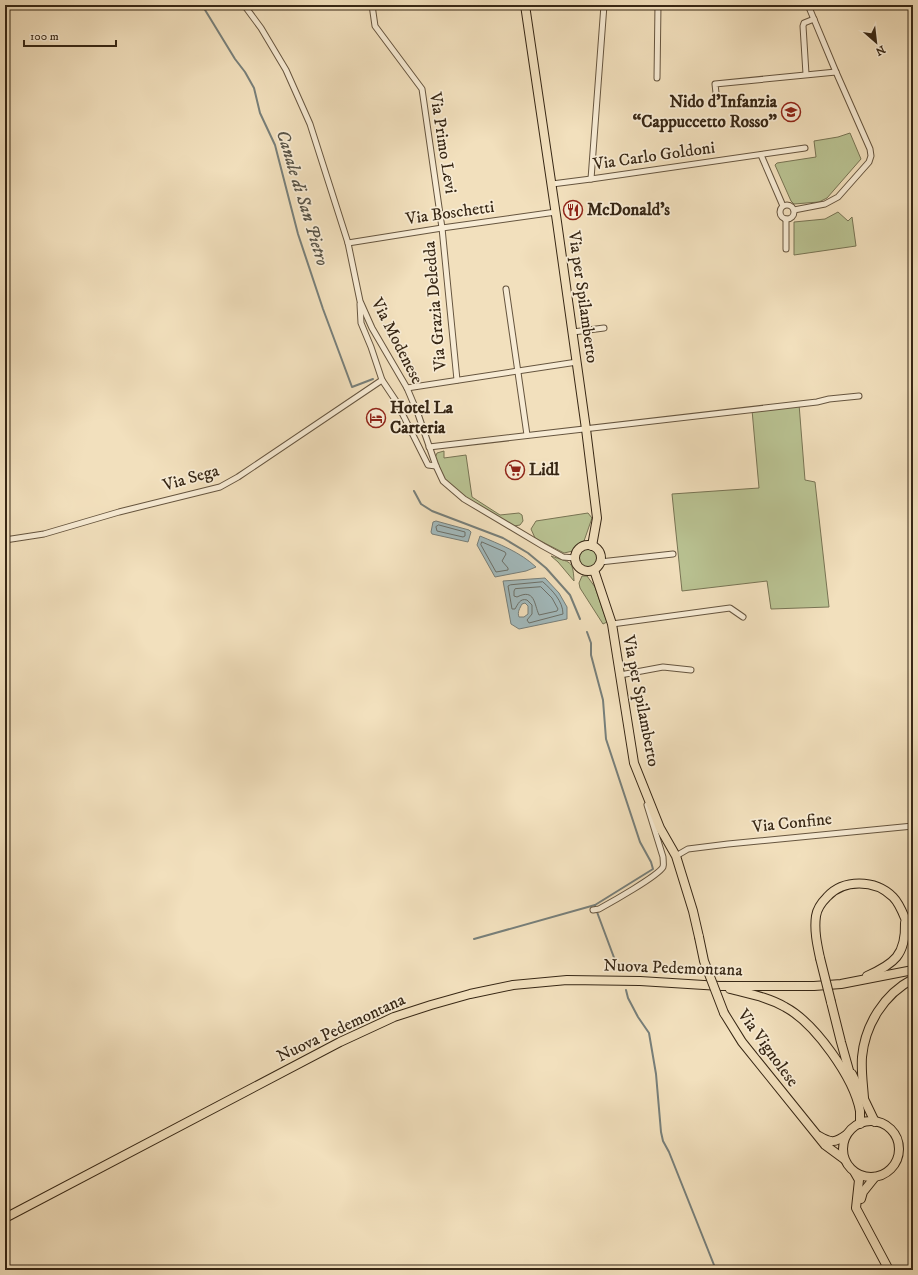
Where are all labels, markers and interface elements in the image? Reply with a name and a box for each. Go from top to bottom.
scale bar [24,22,116,48]
north arrow [856,22,896,62]
text: 100 m [30,29,59,44]
text: N [873,42,887,58]
street label: Via Primo Levi [424,90,462,195]
place label: Nido d’Infanzia “Cappuccetto Rosso” [633,91,778,133]
school or university icon: Nido d’Infanzia “Cappuccetto Rosso” [780,101,802,123]
water label: Canale di San Pietro [271,127,333,269]
street label: Via Carlo Goldoni [591,137,716,176]
street label: Via Boschetti [403,196,496,230]
restaurant icon: McDonald's [562,199,584,221]
place label: McDonald's [587,199,670,221]
street label: Via per Spilamberto [563,228,603,365]
street label: Via Grazia Deledda [418,240,452,373]
street label: Via Modenese [366,293,428,388]
place label: Hotel La Carteria [390,397,454,439]
hotel icon: Hotel La Carteria [365,407,387,429]
street label: Via Sega [159,459,222,497]
supermarket icon: Lidl [504,459,526,481]
place label: Lidl [529,459,560,481]
street label: Via per Spilamberto [617,632,665,769]
street label: Via Confine [750,808,833,838]
street label: Nuova Pedemontana [603,955,744,981]
street label: Nuova Pedemontana [273,988,409,1067]
street label: Via Vignolese [732,1004,804,1091]

